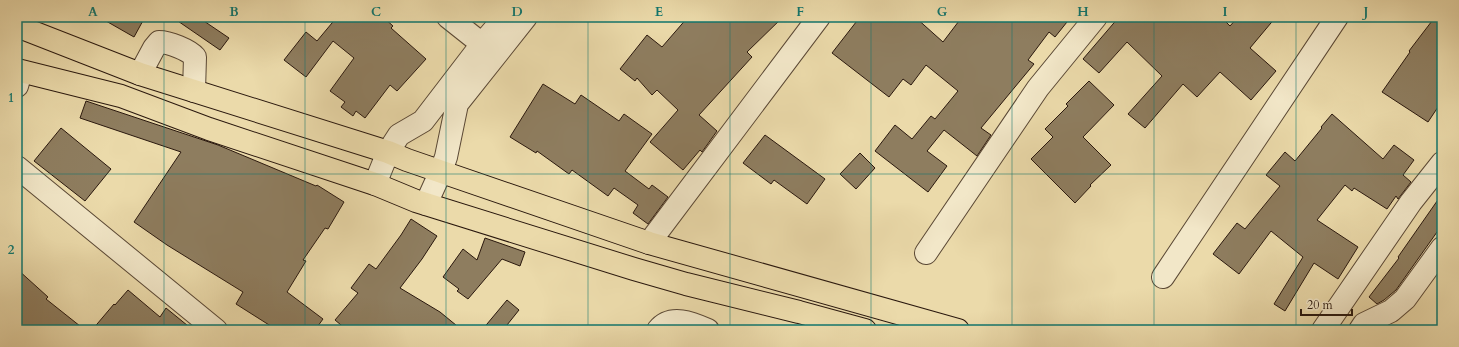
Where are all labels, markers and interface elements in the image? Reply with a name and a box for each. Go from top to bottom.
text: A [88,3,98,21]
text: B [229,3,239,21]
text: C [371,3,381,21]
text: D [511,3,523,21]
text: E [655,3,663,21]
text: F [796,3,804,21]
text: G [937,3,948,21]
text: H [1077,3,1089,21]
text: I [1222,3,1228,21]
text: J [1362,3,1369,21]
text: 1 [8,89,14,107]
text: 2 [8,241,15,259]
scale bar [1301,291,1352,317]
text: 20 m [1307,297,1334,313]

